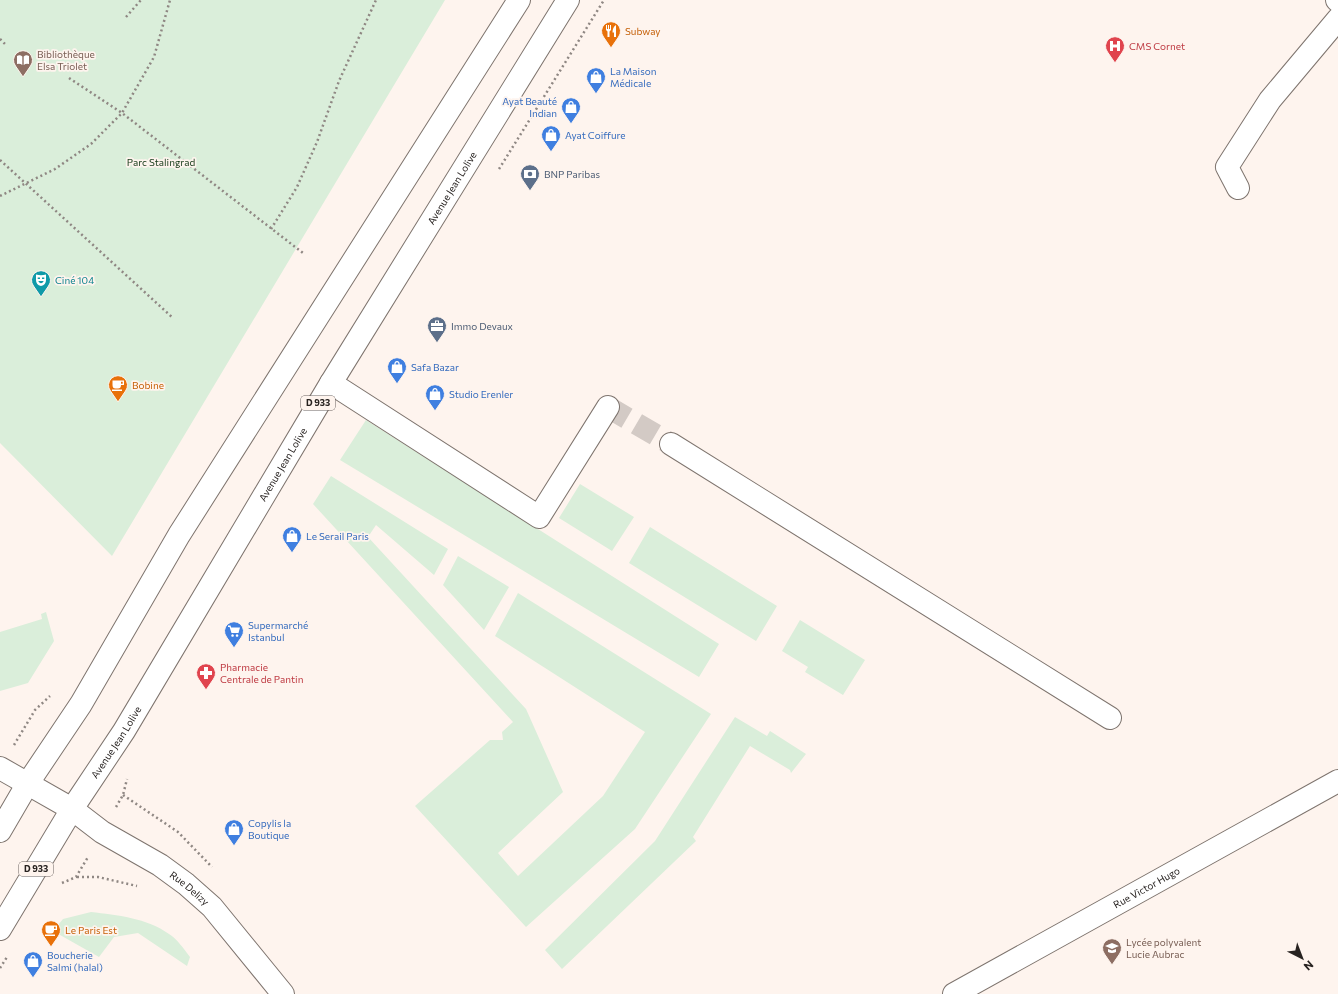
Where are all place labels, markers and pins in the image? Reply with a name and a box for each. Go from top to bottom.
restaurant icon: Subway [600,20,622,48]
place label: Subway [625,25,660,37]
hospital icon: CMS Cornet [1104,35,1126,63]
place label: CMS Cornet [1129,40,1185,52]
place label: Bibliothèque Elsa Triolet [37,48,95,72]
library icon: Bibliothèque Elsa Triolet [12,49,34,77]
place label: La Maison Médicale [610,65,656,89]
shop icon: La Maison Médicale [585,66,607,94]
place label: Ayat Beauté Indian [502,95,557,119]
shop icon: Ayat Beauté Indian [560,96,582,124]
shop icon: Ayat Coiffure [540,124,562,152]
place label: Ayat Coiffure [565,129,626,141]
bank icon: BNP Paribas [519,163,541,191]
place label: BNP Paribas [544,168,600,180]
theatre icon: Ciné 104 [30,269,52,297]
place label: Ciné 104 [55,274,94,286]
office icon: Immo Devaux [426,315,448,343]
place label: Immo Devaux [451,320,513,332]
shop icon: Safa Bazar [386,356,408,384]
place label: Safa Bazar [411,361,459,373]
cafe icon: Bobine [107,374,129,402]
place label: Bobine [132,379,164,391]
shop icon: Studio Erenler [424,383,446,411]
place label: Studio Erenler [449,388,513,400]
shop icon: Le Serail Paris [281,525,303,553]
place label: Le Serail Paris [306,530,369,542]
place label: Supermarché Istanbul [248,619,308,643]
supermarket icon: Supermarché Istanbul [223,620,245,648]
place label: Pharmacie Centrale de Pantin [220,661,303,685]
pharmacy icon: Pharmacie Centrale de Pantin [195,662,217,690]
place label: Copylis la Boutique [248,817,291,841]
shop icon: Copylis la Boutique [223,818,245,846]
cafe icon: Le Paris Est [40,919,62,947]
place label: Le Paris Est [65,924,117,936]
place label: Lycée polyvalent Lucie Aubrac [1126,936,1201,960]
school or university icon: Lycée polyvalent Lucie Aubrac [1101,937,1123,965]
place label: Boucherie Salmi (halal) [47,949,103,973]
shop icon: Boucherie Salmi (halal) [22,950,44,978]

